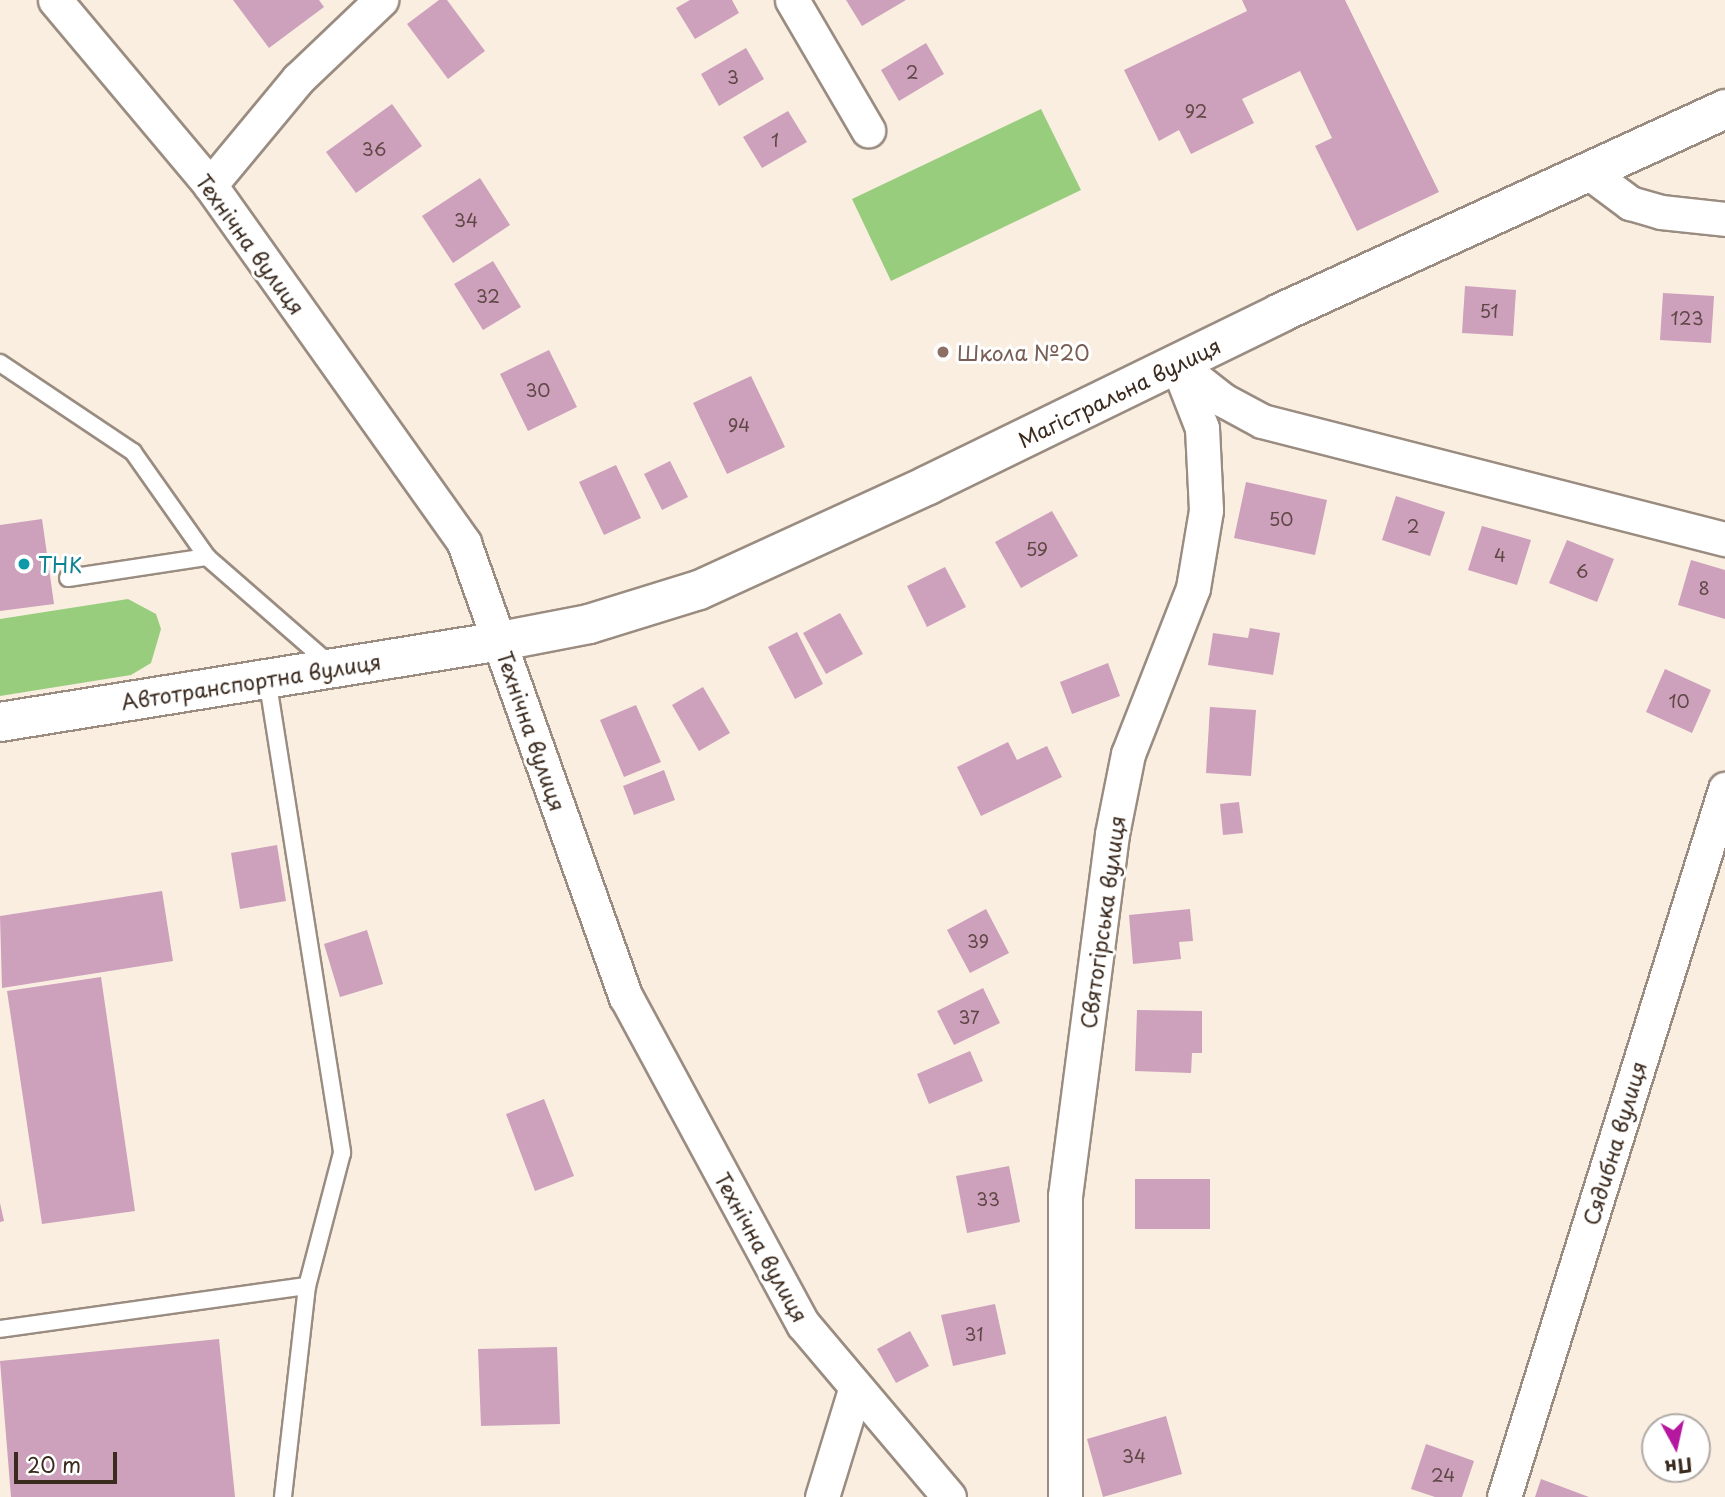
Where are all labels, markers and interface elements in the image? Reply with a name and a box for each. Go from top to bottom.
house number: 2 [906,61,918,83]
house number: 3 [727,66,739,88]
house number: 92 [1185,100,1207,122]
house number: 1 [771,129,779,151]
house number: 36 [362,138,386,160]
street label: Технічна вулиця [191,168,311,320]
house number: 34 [454,209,478,231]
house number: 32 [476,285,500,307]
house number: 51 [1479,300,1499,322]
house number: 123 [1671,307,1703,329]
street label: Магістральна вулиця [1013,332,1225,452]
place label: Школа №20 [957,339,1090,365]
marker: Школа №20 [935,344,951,360]
house number: 30 [525,379,551,401]
house number: 94 [728,414,750,436]
house number: 50 [1269,508,1293,530]
house number: 2 [1407,515,1419,537]
house number: 59 [1026,538,1048,560]
house number: 4 [1494,544,1506,566]
place label: ТНК [38,551,82,577]
marker: ТНК [16,556,32,572]
house number: 6 [1576,560,1588,582]
house number: 8 [1698,577,1710,599]
street label: Технічна вулиця [493,647,571,815]
street label: Автотранспортна вулиця [119,648,383,714]
house number: 10 [1668,690,1690,712]
street label: Святогірська вулиця [1075,813,1129,1031]
house number: 39 [967,930,989,952]
house number: 37 [958,1006,980,1028]
street label: Сядибна вулиця [1577,1058,1651,1228]
street label: Технічна вулиця [710,1167,814,1327]
house number: 33 [976,1188,1000,1210]
house number: 31 [965,1323,983,1345]
north arrow [1641,1413,1711,1483]
scale bar [18,1438,121,1482]
house number: 34 [1122,1445,1146,1467]
text: 20 m [27,1448,81,1480]
text: Пн [1663,1451,1694,1483]
house number: 24 [1431,1464,1455,1486]

